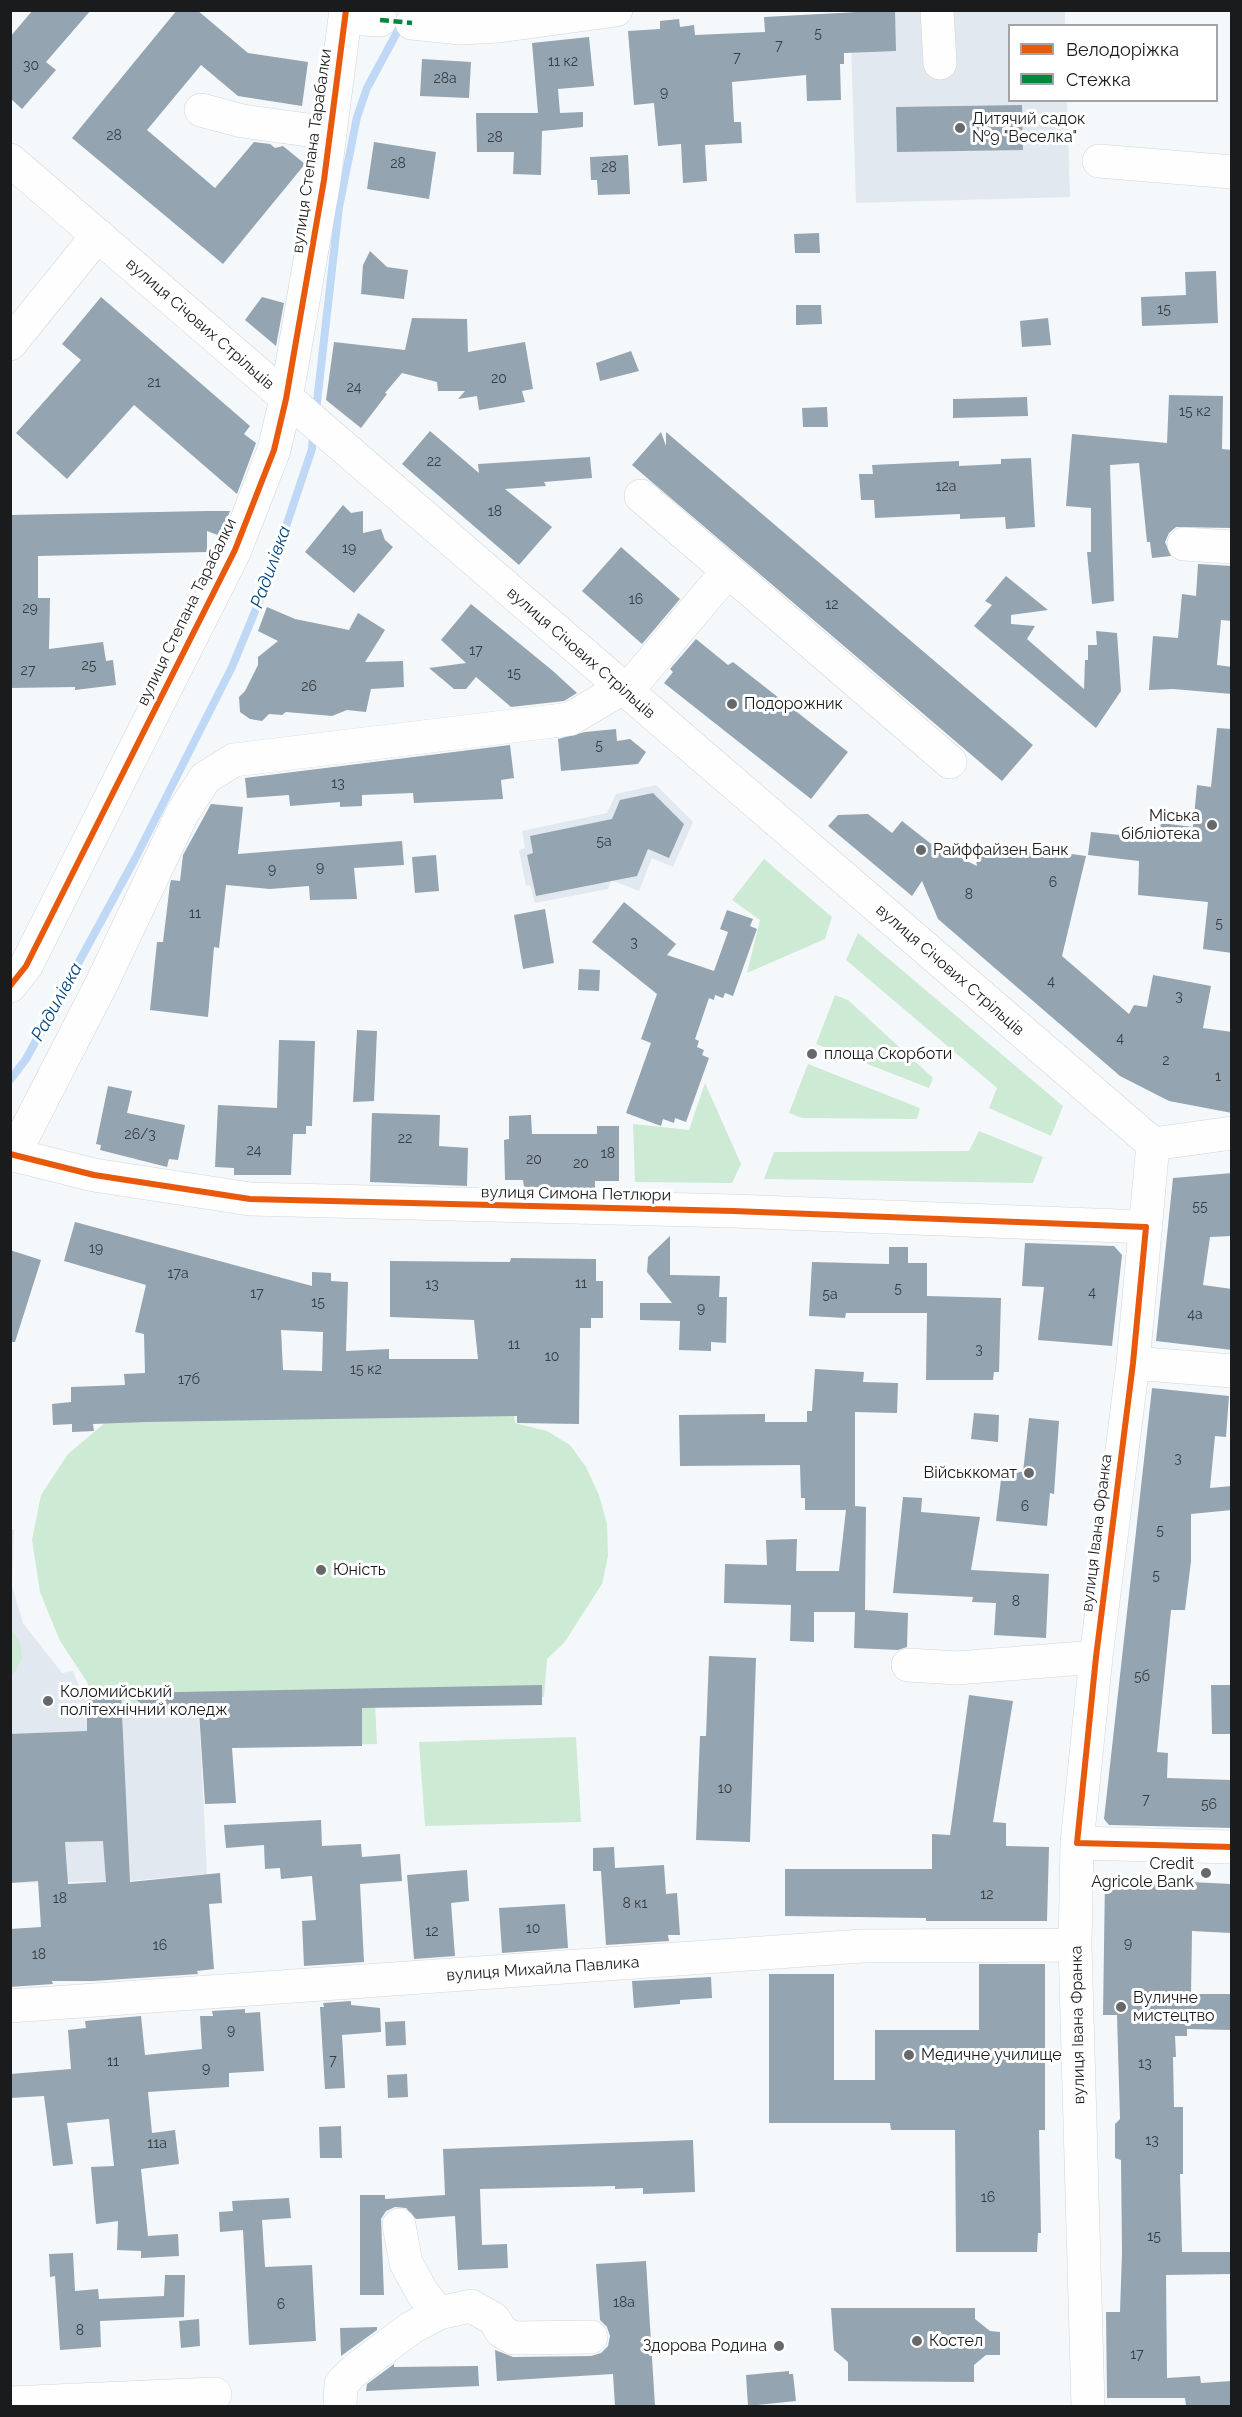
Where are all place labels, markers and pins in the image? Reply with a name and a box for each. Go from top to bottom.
place label: Дитячий садок №9 "Веселка" [972,109,1085,147]
marker: Дитячий садок №9 "Веселка" [953,121,967,135]
place label: Подорожник [744,694,843,714]
marker: Подорожник [725,697,739,711]
place label: Міська бібліотека [1121,806,1200,844]
marker: Міська бібліотека [1205,818,1219,832]
place label: Райффайзен Банк [933,840,1069,860]
marker: Райффайзен Банк [914,843,928,857]
place label: площа Скорботи [824,1044,952,1064]
marker: площа Скорботи [805,1047,819,1061]
place label: Військкомат [924,1463,1017,1483]
marker: Військкомат [1022,1466,1036,1480]
place label: Юність [333,1560,386,1580]
marker: Юність [314,1563,328,1577]
place label: Коломийський політехнічний коледж [60,1682,228,1720]
marker: Коломийський політехнічний коледж [41,1694,55,1708]
place label: Credit Agricole Bank [1091,1854,1194,1892]
marker: Credit Agricole Bank [1199,1866,1213,1880]
place label: Вуличне мистецтво [1133,1988,1215,2026]
marker: Вуличне мистецтво [1114,2000,1128,2014]
place label: Медичне училище [921,2045,1062,2065]
marker: Медичне училище [902,2048,916,2062]
place label: Костел [929,2331,983,2351]
marker: Костел [910,2334,924,2348]
place label: Здорова Родина [643,2336,767,2356]
marker: Здорова Родина [772,2339,786,2353]

